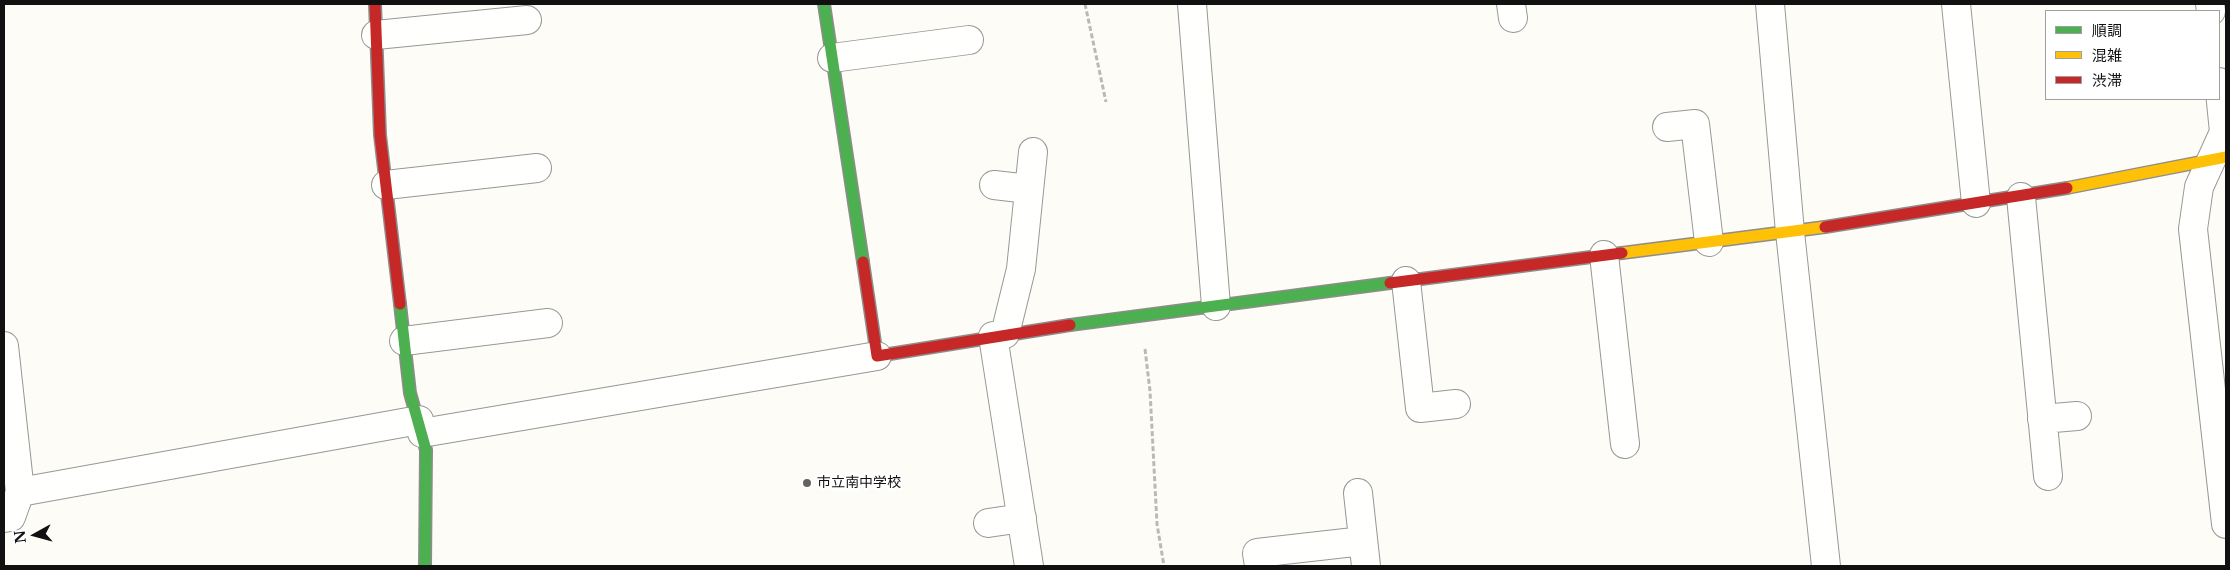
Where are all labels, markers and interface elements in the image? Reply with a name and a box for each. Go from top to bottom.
legend [2045,10,2220,100]
text: 順調 [2092,21,2122,40]
text: 混雑 [2092,46,2122,65]
text: 渋滞 [2092,71,2122,90]
place label: 市立南中学校 [817,475,901,491]
marker: 市立南中学校 [801,477,813,489]
north arrow [10,510,60,560]
text: N [10,529,30,544]

